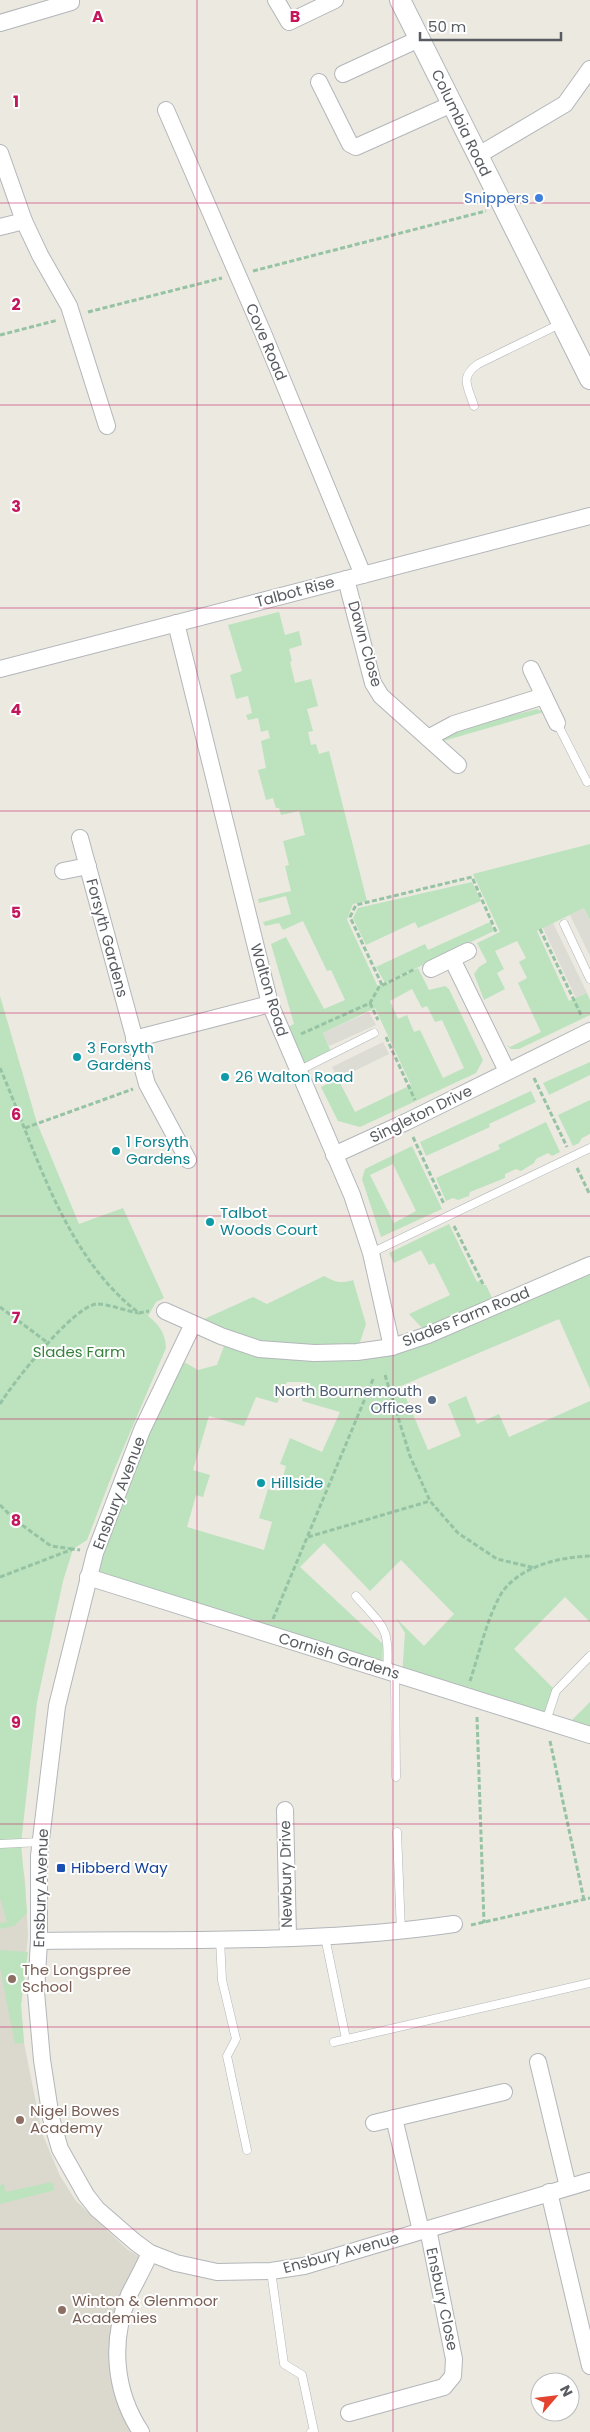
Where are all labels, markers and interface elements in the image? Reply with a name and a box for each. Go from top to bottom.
text: A [92,5,104,28]
text: B [290,5,300,28]
scale bar [420,10,561,42]
text: 50 m [428,16,466,37]
street label: Columbia Road [426,66,497,180]
text: 1 [13,90,19,113]
place label: Snippers [464,187,529,208]
marker: Snippers [533,192,545,204]
text: 2 [11,293,21,316]
street label: Cove Road [241,300,292,384]
text: 3 [11,495,21,518]
street label: Talbot Rise [253,571,337,612]
street label: Dawn Close [343,598,388,689]
text: 4 [11,698,22,721]
street label: Forsyth Gardens [82,876,134,1000]
text: 5 [11,901,21,924]
street label: Walton Road [245,941,294,1039]
place label: 3 Forsyth Gardens [87,1037,154,1075]
marker: 3 Forsyth Gardens [71,1051,83,1063]
place label: 26 Walton Road [235,1066,353,1087]
marker: 26 Walton Road [219,1071,231,1083]
street label: Singleton Drive [366,1080,475,1147]
text: 6 [11,1103,21,1126]
place label: 1 Forsyth Gardens [126,1131,190,1169]
marker: 1 Forsyth Gardens [110,1145,122,1157]
place label: Talbot Woods Court [220,1202,318,1240]
marker: Talbot Woods Court [204,1216,216,1228]
street label: Slades Farm Road [399,1281,533,1352]
text: 7 [12,1306,21,1329]
park label: Slades Farm [33,1341,125,1362]
place label: North Bournemouth Offices [275,1380,422,1418]
marker: North Bournemouth Offices [426,1394,438,1406]
street label: Ensbury Avenue [87,1433,150,1552]
place label: Hillside [271,1472,323,1493]
marker: Hillside [255,1477,267,1489]
text: 8 [11,1509,21,1532]
street label: Cornish Gardens [276,1627,403,1684]
text: 9 [11,1711,21,1734]
street label: Newbury Drive [274,1820,297,1928]
street label: Ensbury Avenue [28,1828,53,1948]
place label: Hibberd Way [71,1857,168,1878]
marker: Hibberd Way [55,1862,67,1874]
place label: The Longspree School [22,1959,131,1997]
marker: The Longspree School [6,1973,18,1985]
place label: Nigel Bowes Academy [30,2100,120,2138]
marker: Nigel Bowes Academy [14,2114,26,2126]
street label: Ensbury Avenue [281,2227,401,2278]
street label: Ensbury Close [421,2245,464,2352]
place label: Winton & Glenmoor Academies [72,2290,219,2328]
marker: Winton & Glenmoor Academies [56,2304,68,2316]
north arrow [530,2372,580,2422]
text: N [555,2382,578,2400]

